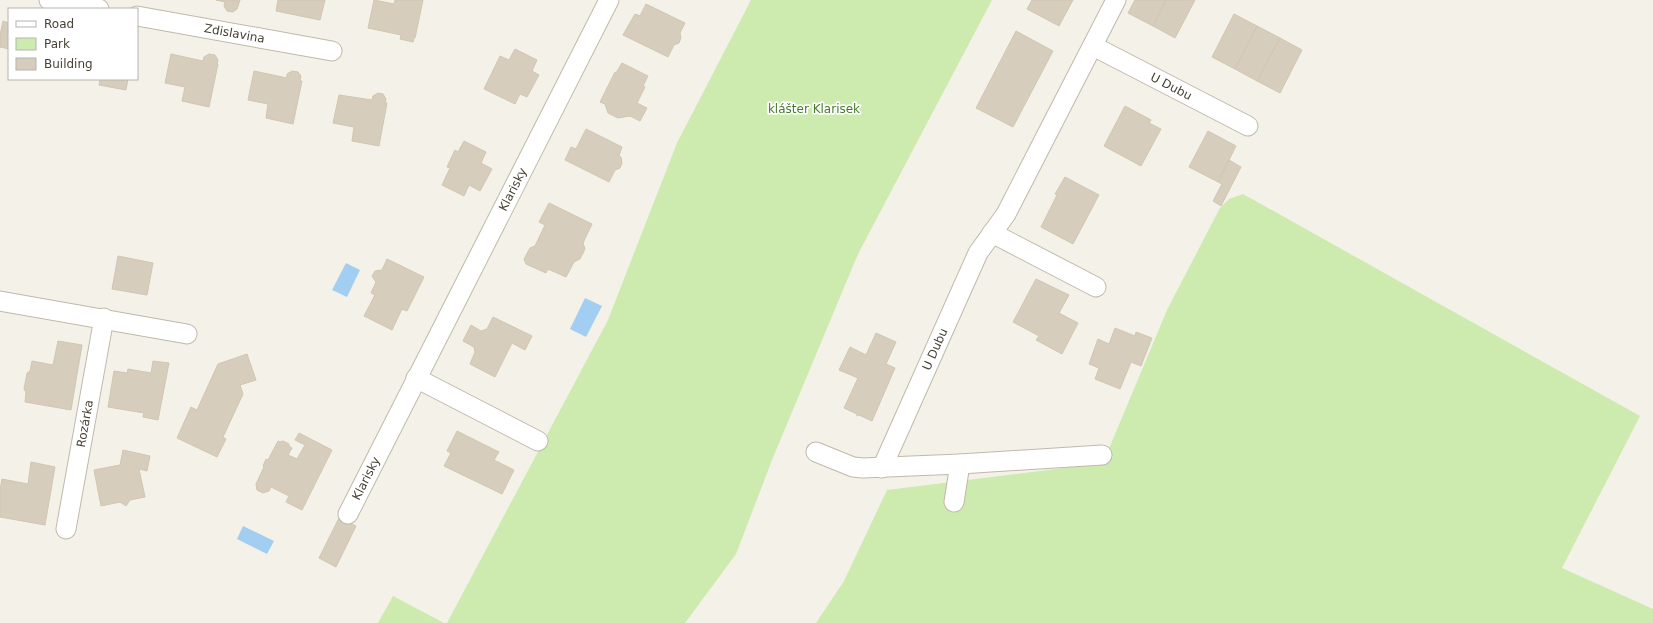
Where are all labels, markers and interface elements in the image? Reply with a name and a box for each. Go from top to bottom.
legend [8,8,138,80]
text: Road [44,17,74,31]
street label: Zdislavina [203,21,266,46]
text: Park [44,37,70,51]
text: Building [44,57,93,71]
street label: U Dubu [1148,70,1194,103]
park label: klášter Klarisek [768,102,860,116]
street label: Klarisky [496,165,530,213]
street label: U Dubu [919,326,951,373]
street label: Rozárka [74,399,96,448]
street label: Klarisky [349,454,383,502]

